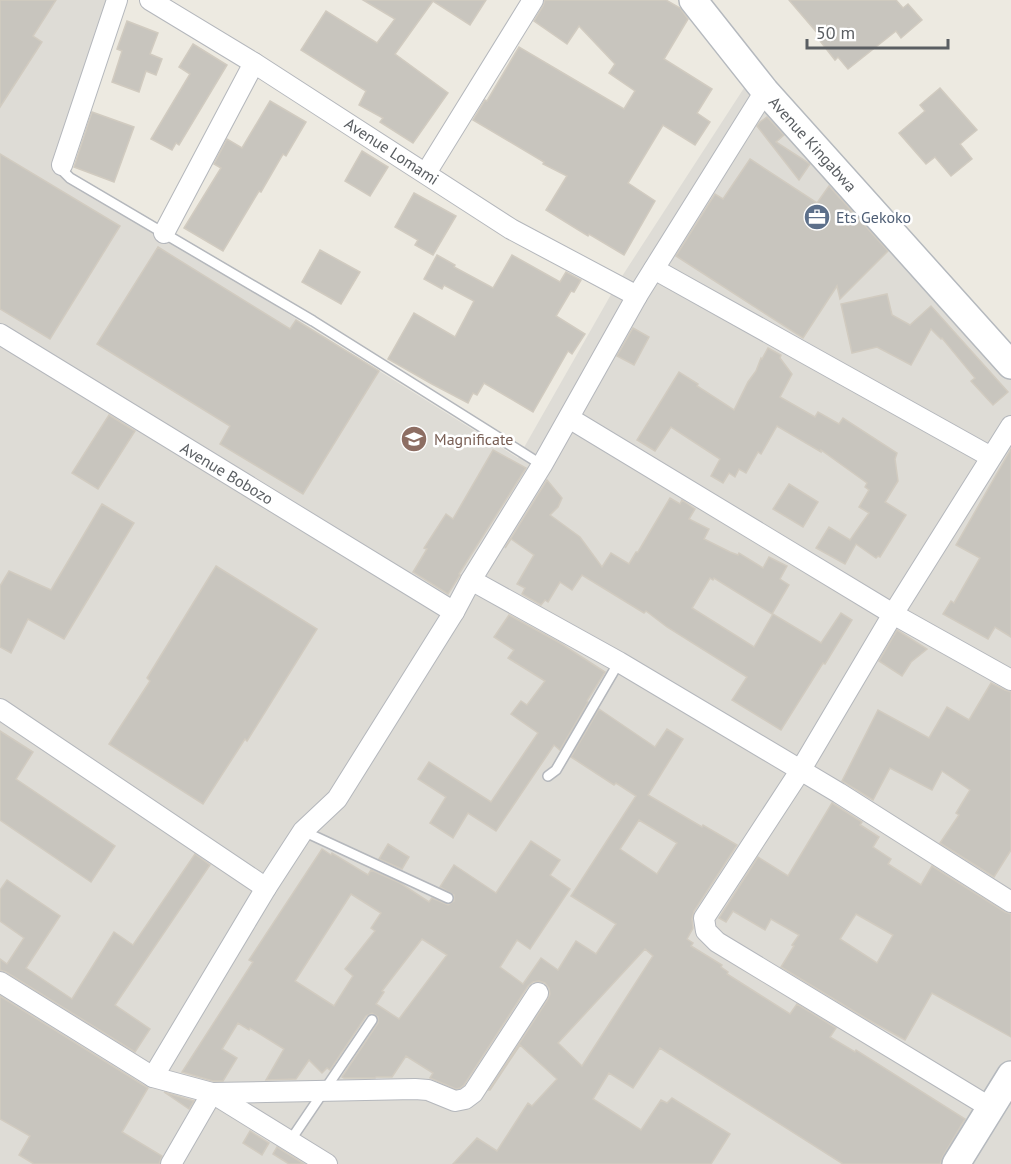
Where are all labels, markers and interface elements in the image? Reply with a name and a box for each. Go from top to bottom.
scale bar [807,12,948,50]
text: 50 m [816,21,855,44]
street label: Avenue Kingabwa [765,92,861,196]
street label: Avenue Lomami [341,113,443,189]
office icon: Ets Gekoko [802,202,832,232]
place label: Ets Gekoko [836,207,911,227]
school or university icon: Magnificate [399,424,429,454]
place label: Magnificate [434,429,513,449]
street label: Avenue Bobozo [177,437,277,509]

